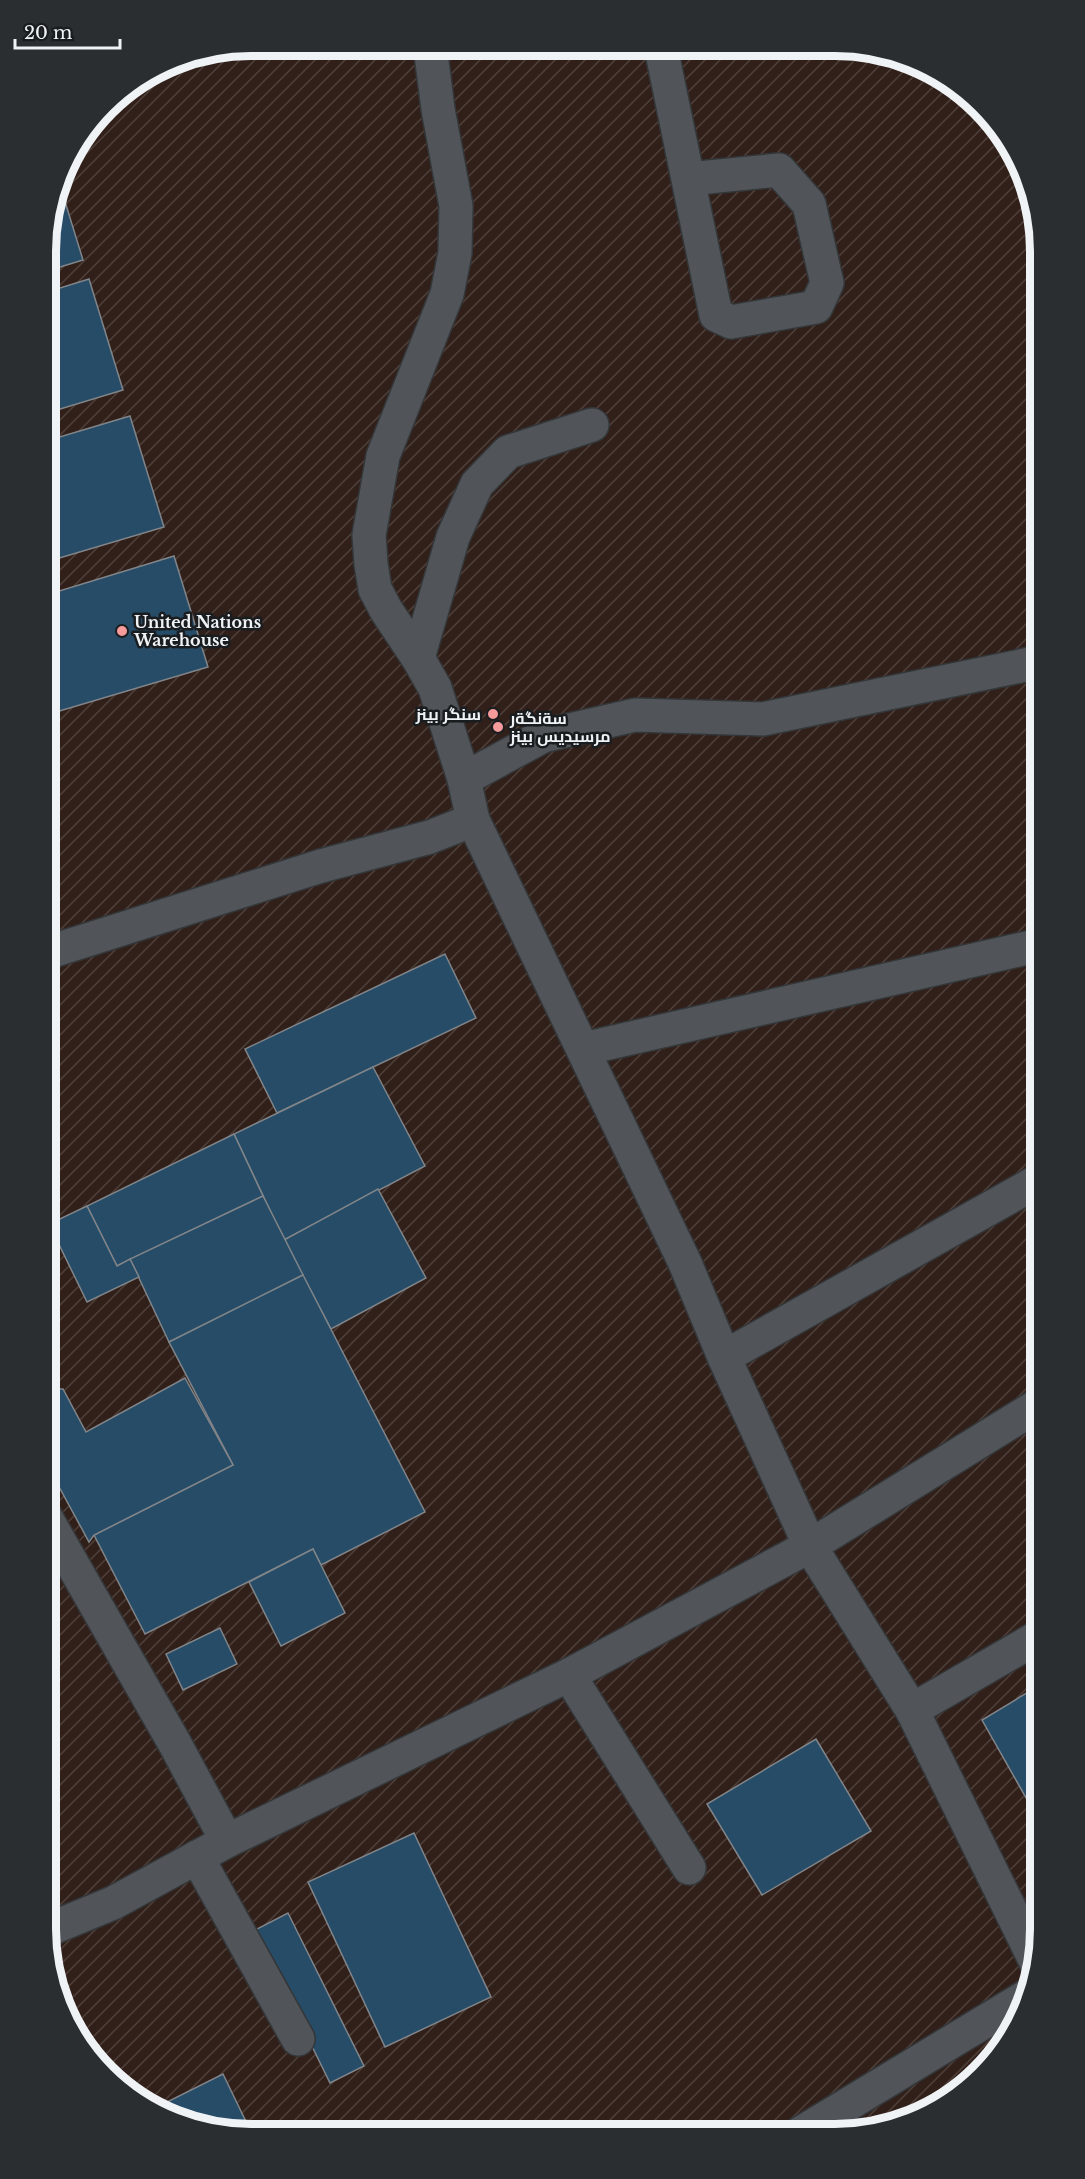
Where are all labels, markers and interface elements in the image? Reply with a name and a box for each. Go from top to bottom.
scale bar [15,12,120,50]
text: 20 m [24,22,72,44]
place label: United Nations Warehouse [133,612,261,650]
marker: United Nations Warehouse [115,624,129,638]
place label: سنگر بينز [415,704,481,724]
marker: سنگر بينز [486,707,500,721]
place label: سةنگةر مرسيديس بينز [509,708,611,746]
marker: سةنگةر مرسيديس بينز [491,720,505,734]

